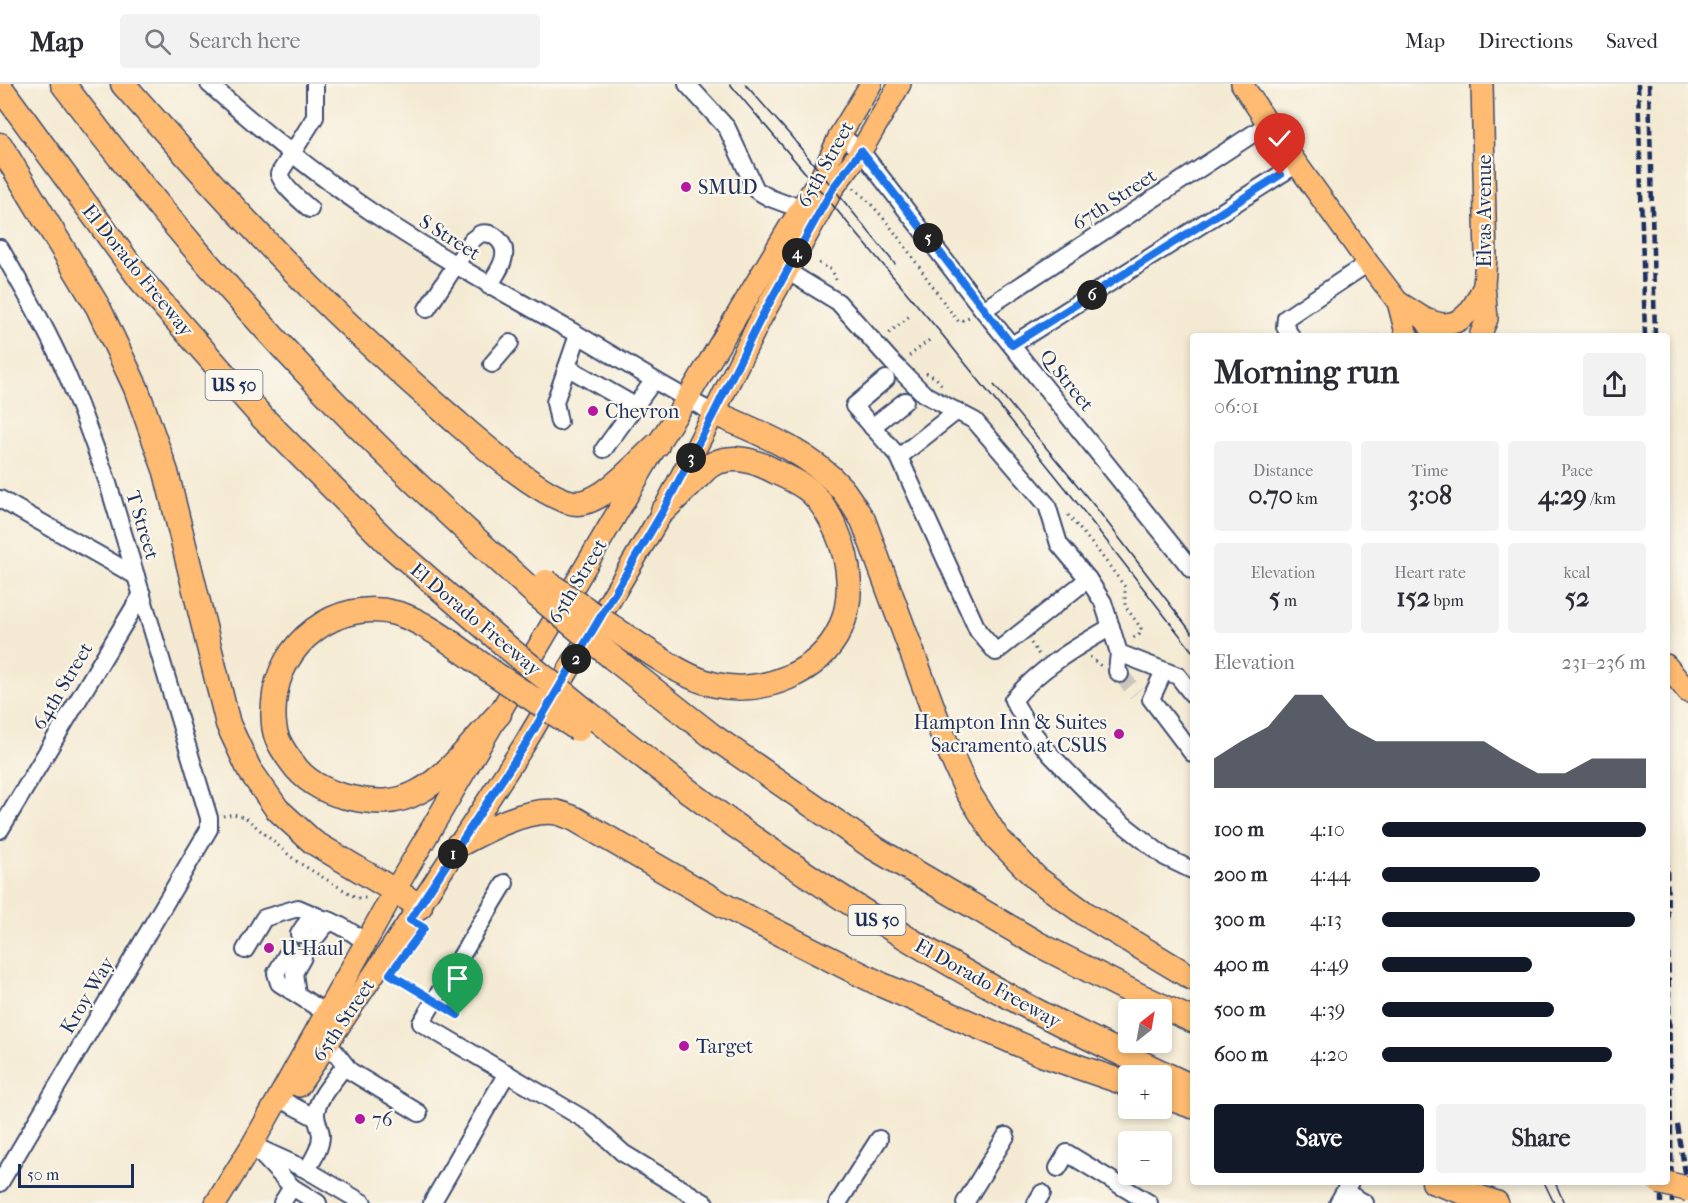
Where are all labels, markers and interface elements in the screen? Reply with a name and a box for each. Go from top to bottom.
search box [120,14,540,68]
text: Map [30,25,84,58]
icon: search [141,25,174,58]
text: Search here [189,28,300,54]
text: Map [1405,29,1445,53]
text: Directions [1478,29,1573,53]
text: Saved [1606,29,1658,53]
pin [1254,113,1305,175]
street label: 65th Street [792,117,859,211]
icon: check [1263,122,1296,155]
street label: Elvas Avenue [1473,155,1496,267]
street label: 67th Street [1068,164,1161,235]
place label: SMUD [698,176,757,199]
marker: SMUD [679,180,693,194]
street label: El Dorado Freeway [77,200,199,342]
street label: S Street [415,210,484,265]
pin: 5 [913,223,943,253]
text: 5 [925,228,931,247]
pin: 4 [782,238,812,268]
text: 4 [792,243,802,262]
pin: 6 [1077,280,1107,310]
text: 6 [1088,285,1096,304]
street label: Q Street [1035,345,1098,416]
text: Morning run [1214,353,1399,392]
button: share [1583,353,1646,416]
road number: US 50 [206,370,262,400]
text: 06:01 [1214,395,1259,418]
place label: Chevron [605,400,680,423]
marker: Chevron [586,404,600,418]
pin: 3 [676,443,706,473]
text: 3 [688,448,694,467]
text: Distance [1253,461,1313,480]
text: Time [1412,461,1448,480]
text: Pace [1561,461,1593,480]
text: 0.70 [1248,480,1293,511]
text: 3:08 [1408,480,1452,511]
text: 4:29 [1538,480,1587,511]
street label: T Street [121,488,164,562]
text: km [1293,489,1318,508]
text: /km [1587,489,1616,508]
street label: 65th Street [543,535,612,628]
street label: El Dorado Freeway [406,558,547,682]
text: Elevation [1251,563,1315,582]
text: Heart rate [1394,563,1466,582]
text: kcal [1564,563,1590,582]
text: 5 [1269,582,1280,613]
text: 152 [1396,582,1430,613]
text: 52 [1565,582,1589,613]
text: m [1280,591,1297,610]
text: bpm [1430,591,1464,610]
street label: 64th Street [27,638,98,734]
pin: 2 [561,644,591,674]
text: 2 [572,649,580,668]
text: Elevation [1214,651,1295,674]
text: 231–236 m [1561,651,1646,674]
place label: Hampton Inn & Suites Sacramento at CSUS [914,711,1107,757]
marker: Hampton Inn & Suites Sacramento at CSUS [1112,727,1126,741]
text: 100 m [1214,818,1264,841]
text: 4:10 [1310,818,1345,841]
pin: 1 [438,839,468,869]
text: 1 [450,844,456,863]
text: 200 m [1214,863,1267,886]
text: 4:44 [1310,863,1350,886]
road number: US 50 [848,905,906,935]
text: 300 m [1214,908,1265,931]
text: 4:13 [1310,908,1342,931]
street label: El Dorado Freeway [911,934,1066,1034]
place label: U-Haul [281,937,344,960]
marker: U-Haul [262,941,276,955]
street label: Kroy Way [56,952,120,1038]
pin [432,953,483,1015]
text: 400 m [1214,953,1269,976]
text: 4:49 [1310,953,1349,976]
icon: arrive [441,962,474,995]
street label: 65th Street [307,975,379,1066]
text: 500 m [1214,998,1266,1021]
text: 4:39 [1310,998,1345,1021]
north arrow [1118,999,1172,1053]
map controls [1118,999,1172,1185]
place label: Target [696,1035,753,1058]
marker: Target [677,1039,691,1053]
text: 600 m [1214,1043,1268,1066]
text: 4:20 [1310,1043,1348,1066]
button: + [1118,1065,1172,1119]
button: Save [1214,1104,1424,1173]
button: Share [1436,1104,1646,1173]
place label: 76 [372,1108,393,1131]
marker: 76 [353,1112,367,1126]
button: − [1118,1131,1172,1185]
scale bar [18,1161,134,1188]
text: 50 m [27,1165,59,1184]

